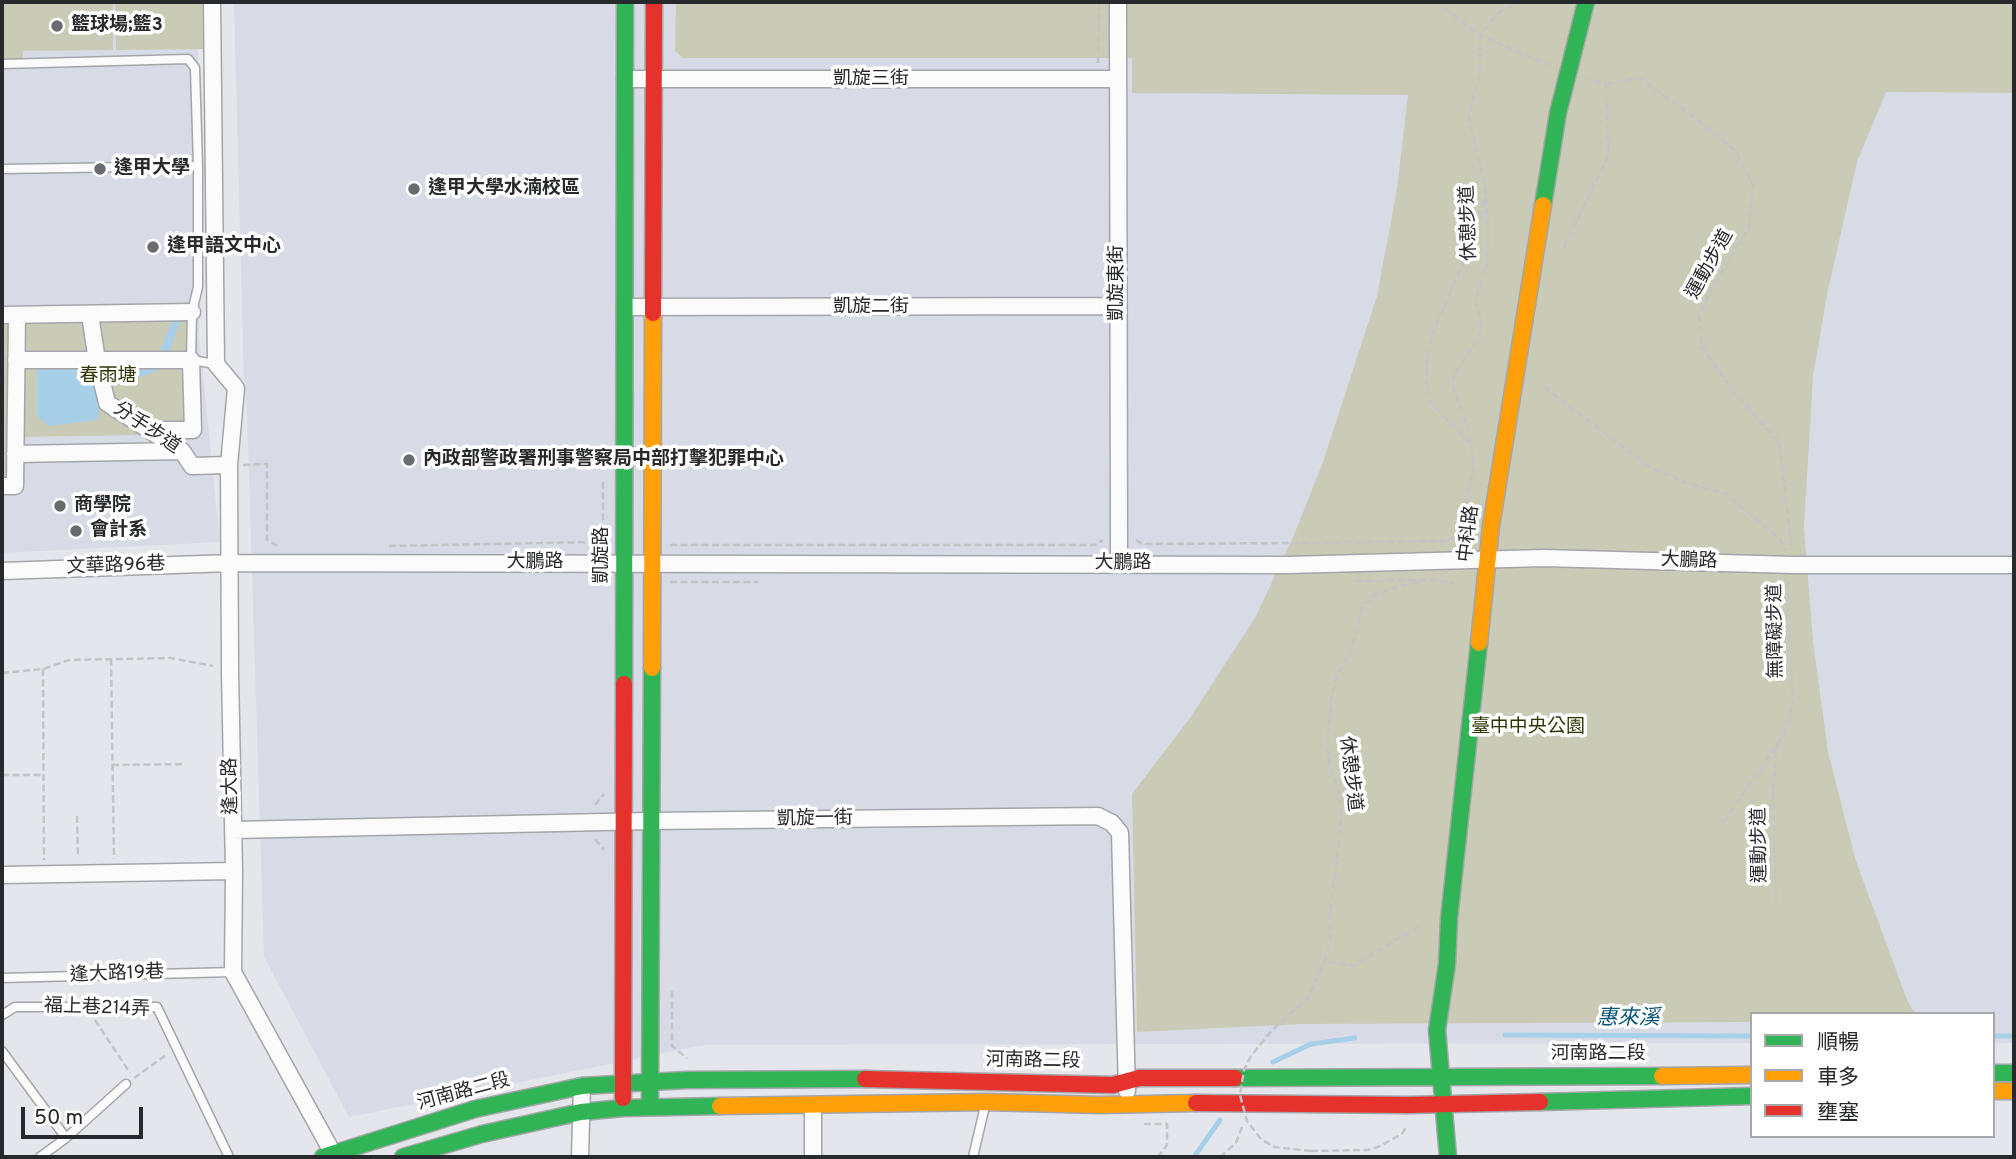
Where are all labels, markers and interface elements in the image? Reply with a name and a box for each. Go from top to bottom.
place label: 籃球場;籃3 [71,15,163,37]
marker: 籃球場;籃3 [49,18,65,34]
street label: 凱旋三街 [833,69,909,91]
place label: 逢甲大學 [114,158,190,180]
marker: 逢甲大學 [92,161,108,177]
place label: 逢甲大學水湳校區 [428,178,580,200]
marker: 逢甲大學水湳校區 [406,181,422,197]
street label: 休憩步道 [1457,185,1483,261]
street label: 運動步道 [1683,226,1739,304]
place label: 逢甲語文中心 [167,236,281,258]
marker: 逢甲語文中心 [145,239,161,255]
street label: 凱旋東街 [1107,245,1129,321]
street label: 凱旋二街 [833,297,909,319]
park label: 春雨塘 [80,366,136,388]
street label: 分手步道 [108,398,184,460]
place label: 內政部警政署刑事警察局中部打擊犯罪中心 [423,449,784,471]
marker: 內政部警政署刑事警察局中部打擊犯罪中心 [401,452,417,468]
place label: 商學院 [74,495,131,517]
marker: 商學院 [52,498,68,514]
street label: 中科路 [1455,504,1485,564]
place label: 會計系 [90,520,147,542]
marker: 會計系 [68,523,84,539]
street label: 凱旋路 [592,527,614,583]
street label: 大鵬路 [1660,550,1718,574]
street label: 大鵬路 [507,552,563,574]
street label: 大鵬路 [1095,553,1151,575]
street label: 文華路96巷 [66,554,166,580]
street label: 無障礙步道 [1765,583,1789,679]
park label: 臺中中央公園 [1471,717,1585,739]
street label: 休憩步道 [1333,735,1365,813]
street label: 逢大路 [220,757,244,815]
street label: 運動步道 [1749,807,1773,883]
street label: 凱旋一街 [777,808,853,832]
street label: 逢大路19巷 [69,962,165,988]
street label: 福上巷214弄 [44,996,150,1022]
water label: 惠來溪 [1597,1007,1659,1033]
legend [1750,1012,1995,1138]
text: 順暢 [1817,1030,1859,1057]
street label: 河南路二段 [1551,1044,1645,1066]
street label: 河南路二段 [985,1050,1081,1074]
text: 車多 [1817,1065,1859,1092]
street label: 河南路二段 [415,1070,513,1116]
scale bar [24,1092,147,1136]
text: 壅塞 [1817,1100,1859,1127]
text: 50 m [34,1105,83,1132]

